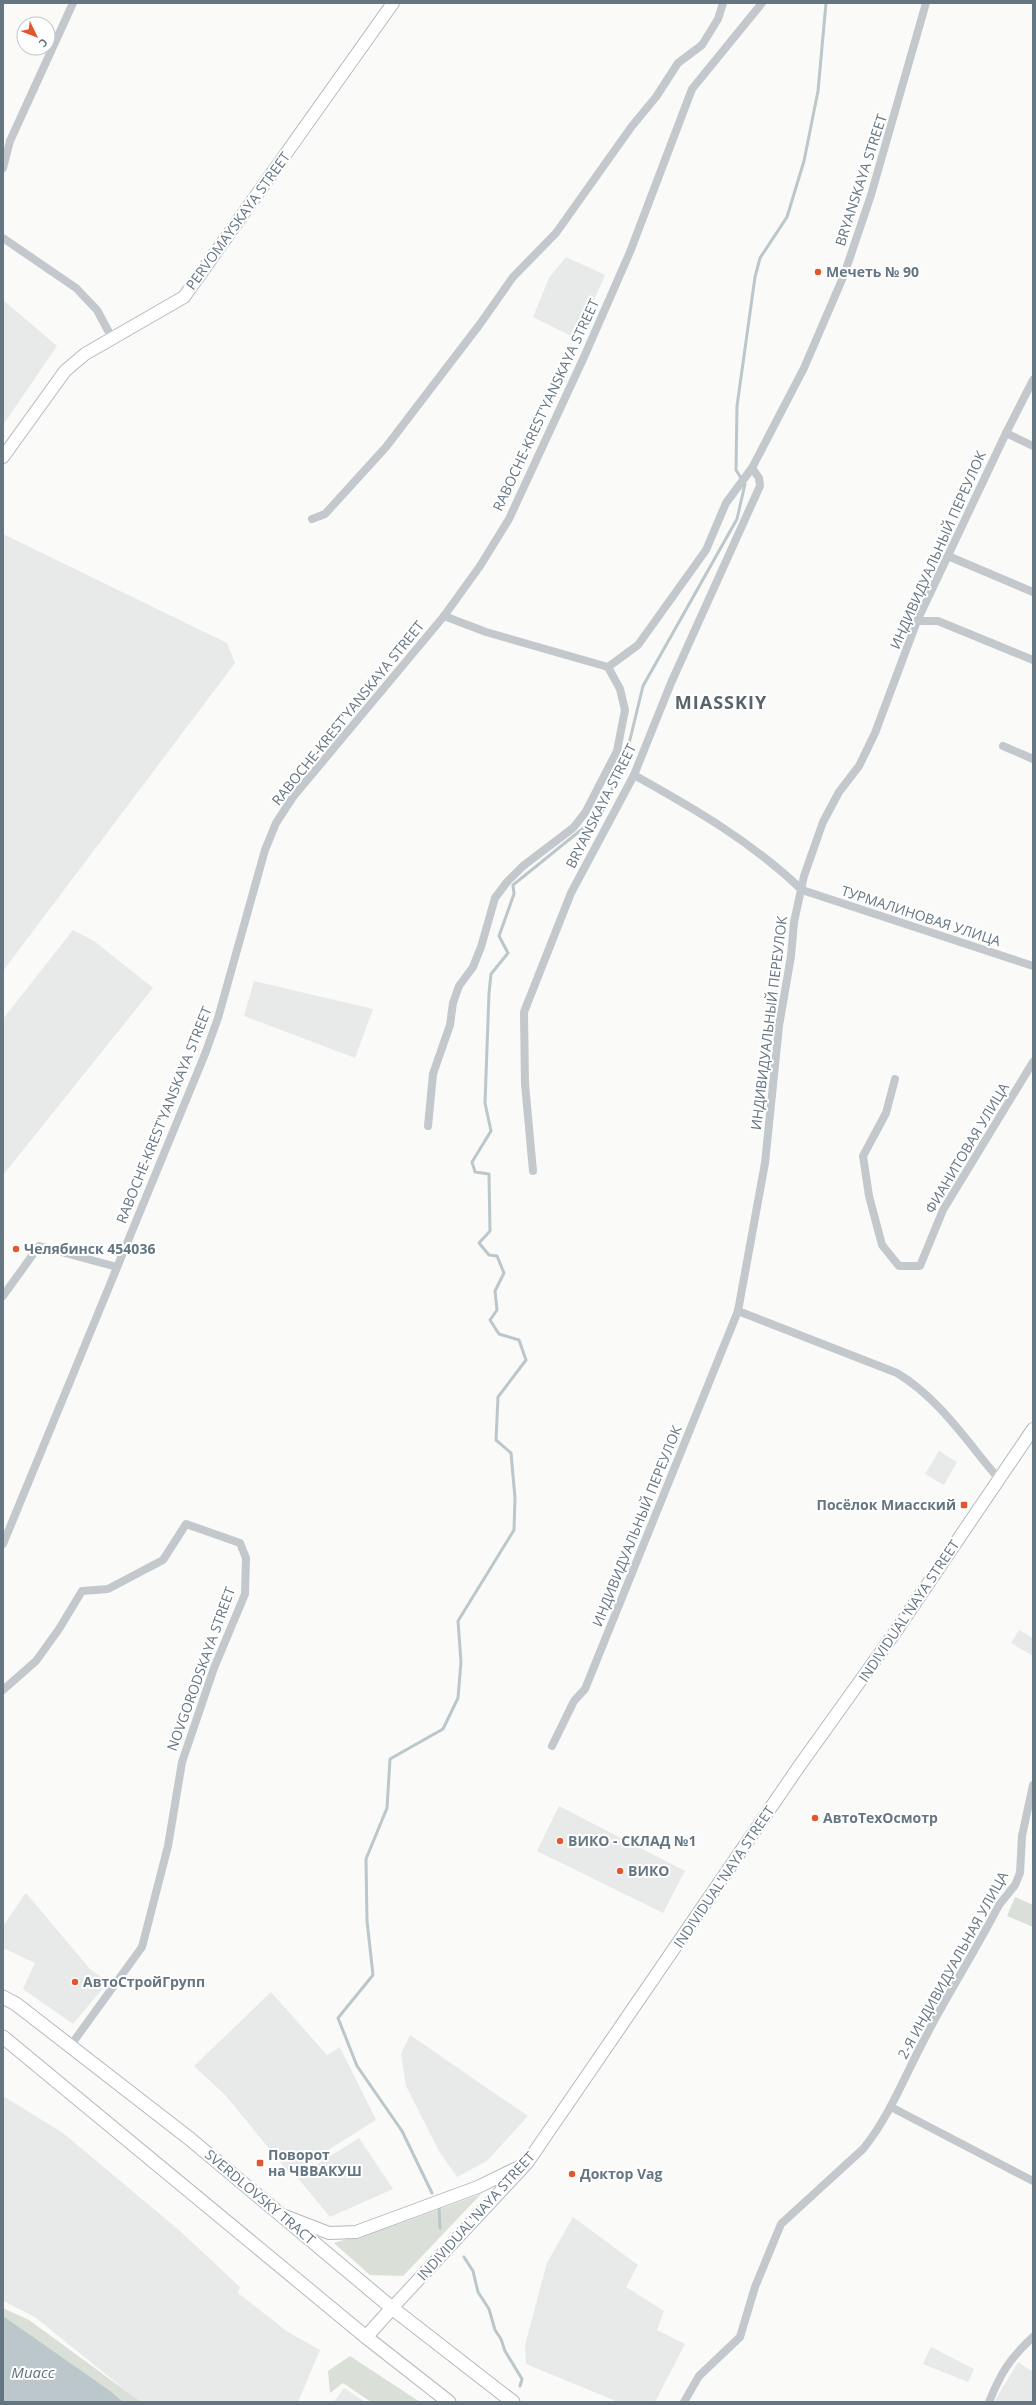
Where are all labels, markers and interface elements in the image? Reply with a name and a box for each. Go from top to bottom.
north arrow [16,16,56,56]
text: С [36,35,52,51]
street label: BRYANSKAYA STREET [830,111,891,248]
street label: PERVOMAYSKAYA STREET [181,148,294,293]
place label: Мечеть № 90 [826,262,919,281]
marker: Мечеть № 90 [813,267,823,277]
street label: RABOCHE-KREST'YANSKAYA STREET [488,295,603,514]
street label: ИНДИВИДУАЛЬНЫЙ ПЕРЕУЛОК [885,447,990,652]
street label: RABOCHE-KREST'YANSKAYA STREET [267,616,428,809]
district label: MIASSKIY [675,690,767,714]
street label: BRYANSKAYA STREET [561,740,640,871]
street label: ТУРМАЛИНОВАЯ УЛИЦА [839,881,1003,950]
street label: ИНДИВИДУАЛЬНЫЙ ПЕРЕУЛОК [746,915,791,1131]
street label: RABOCHE-KREST'YANSKAYA STREET [111,1003,216,1226]
street label: ФИАНИТОВАЯ УЛИЦА [920,1079,1013,1216]
place label: Челябинск 454036 [24,1239,155,1258]
marker: Челябинск 454036 [11,1244,21,1254]
street label: ИНДИВИДУАЛЬНЫЙ ПЕРЕУЛОК [587,1422,686,1629]
place label: Посёлок Миасский [816,1495,956,1514]
marker: Посёлок Миасский [959,1500,969,1510]
street label: INDIVIDUAL'NAYA STREET [854,1536,963,1685]
street label: NOVGORODSKAYA STREET [162,1584,239,1753]
street label: INDIVIDUAL'NAYA STREET [669,1802,778,1951]
place label: АвтоТехОсмотр [823,1808,938,1827]
marker: АвтоТехОсмотр [810,1813,820,1823]
place label: ВИКО - СКЛАД №1 [568,1831,696,1850]
marker: ВИКО - СКЛАД №1 [555,1836,565,1846]
place label: ВИКО [628,1861,669,1880]
marker: ВИКО [615,1866,625,1876]
street label: 2-Я ИНДИВИДУАЛЬНАЯ УЛИЦА [893,1867,1012,2062]
place label: АвтоСтройГрупп [83,1972,205,1991]
marker: АвтоСтройГрупп [70,1977,80,1987]
street label: SVERDLOVSKY TRACT [201,2145,320,2249]
place label: Поворот на ЧВВАКУШ [268,2145,362,2180]
street label: INDIVIDUAL'NAYA STREET [413,2147,539,2284]
marker: Поворот на ЧВВАКУШ [255,2158,265,2168]
place label: Доктор Vag [580,2164,662,2183]
marker: Доктор Vag [567,2169,577,2179]
water label: Миасс [11,2362,55,2382]

